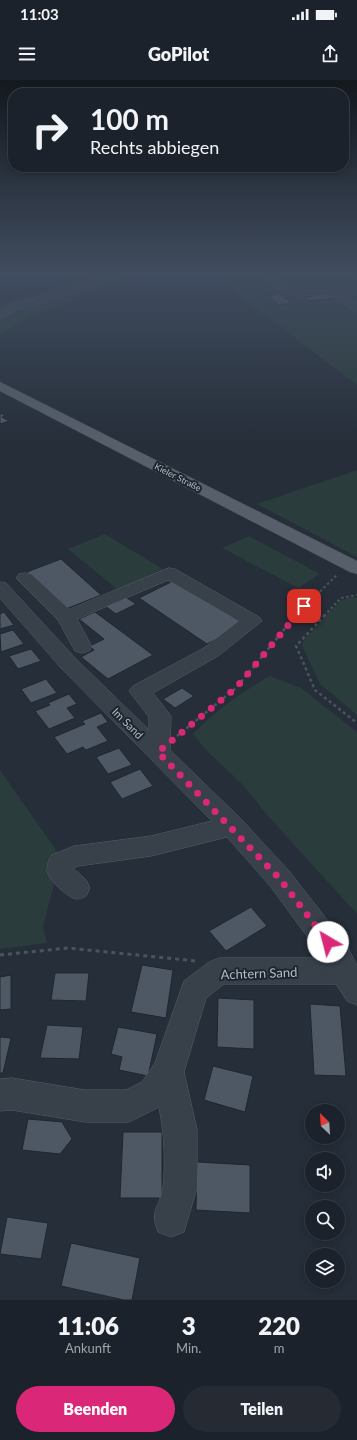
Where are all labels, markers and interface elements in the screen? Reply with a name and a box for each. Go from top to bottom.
text: 11:03 [20,5,59,23]
icon: menu [16,43,38,65]
text: GoPilot [148,43,209,65]
icon: share [319,43,341,65]
text: 100 m [90,102,169,136]
icon: right [24,104,76,156]
text: Rechts abbiegen [90,136,219,158]
street label: Kieler Straße [153,461,203,494]
pin [287,589,321,623]
icon: arrive [293,595,315,617]
street label: Im Sand [110,705,146,741]
position arrow [307,921,349,963]
street label: Achtern Sand [220,964,298,982]
north arrow [305,1104,345,1144]
map controls [305,1104,345,1288]
button: sound [305,1152,345,1192]
button: search [305,1200,345,1240]
button: layers [305,1248,345,1288]
text: 11:06 [57,1311,119,1340]
text: 3 [182,1311,196,1340]
text: 220 [258,1311,300,1340]
text: Ankunft [65,1340,111,1356]
text: Min. [176,1340,201,1356]
text: m [274,1340,285,1356]
button: Beenden [16,1386,175,1432]
button: Teilen [183,1386,341,1432]

